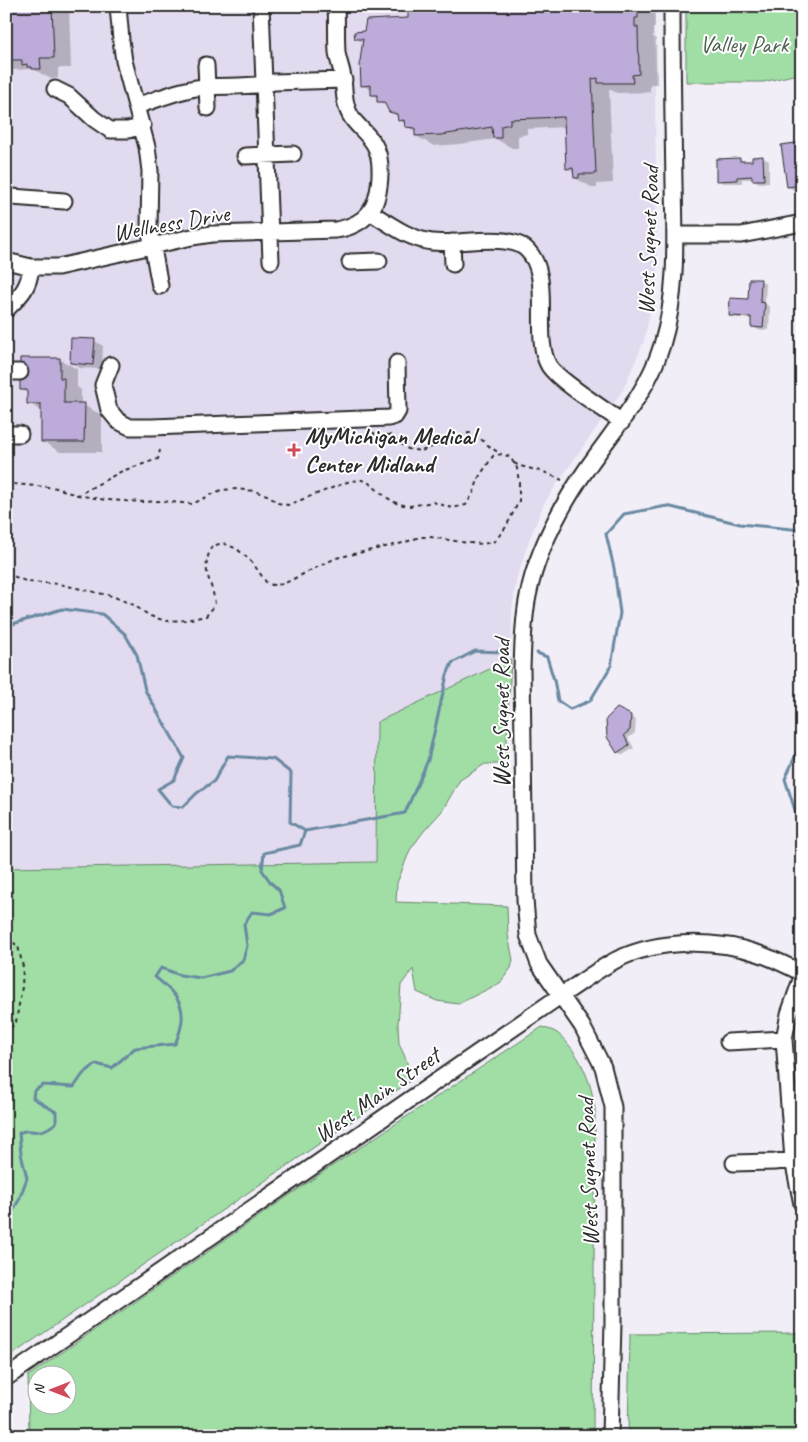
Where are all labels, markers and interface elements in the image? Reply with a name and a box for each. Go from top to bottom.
park label: Valley Park [700,29,790,59]
street label: West Sugnet Road [630,162,666,315]
street label: Wellness Drive [111,198,233,248]
place label: MyMichigan Medical Center Midland [305,421,480,479]
marker: MyMichigan Medical Center Midland [287,443,301,457]
street label: West Sugnet Road [486,635,516,787]
street label: West Main Street [308,1039,448,1149]
street label: West Sugnet Road [570,1094,606,1247]
north arrow [28,1364,78,1414]
text: N [31,1383,48,1394]

